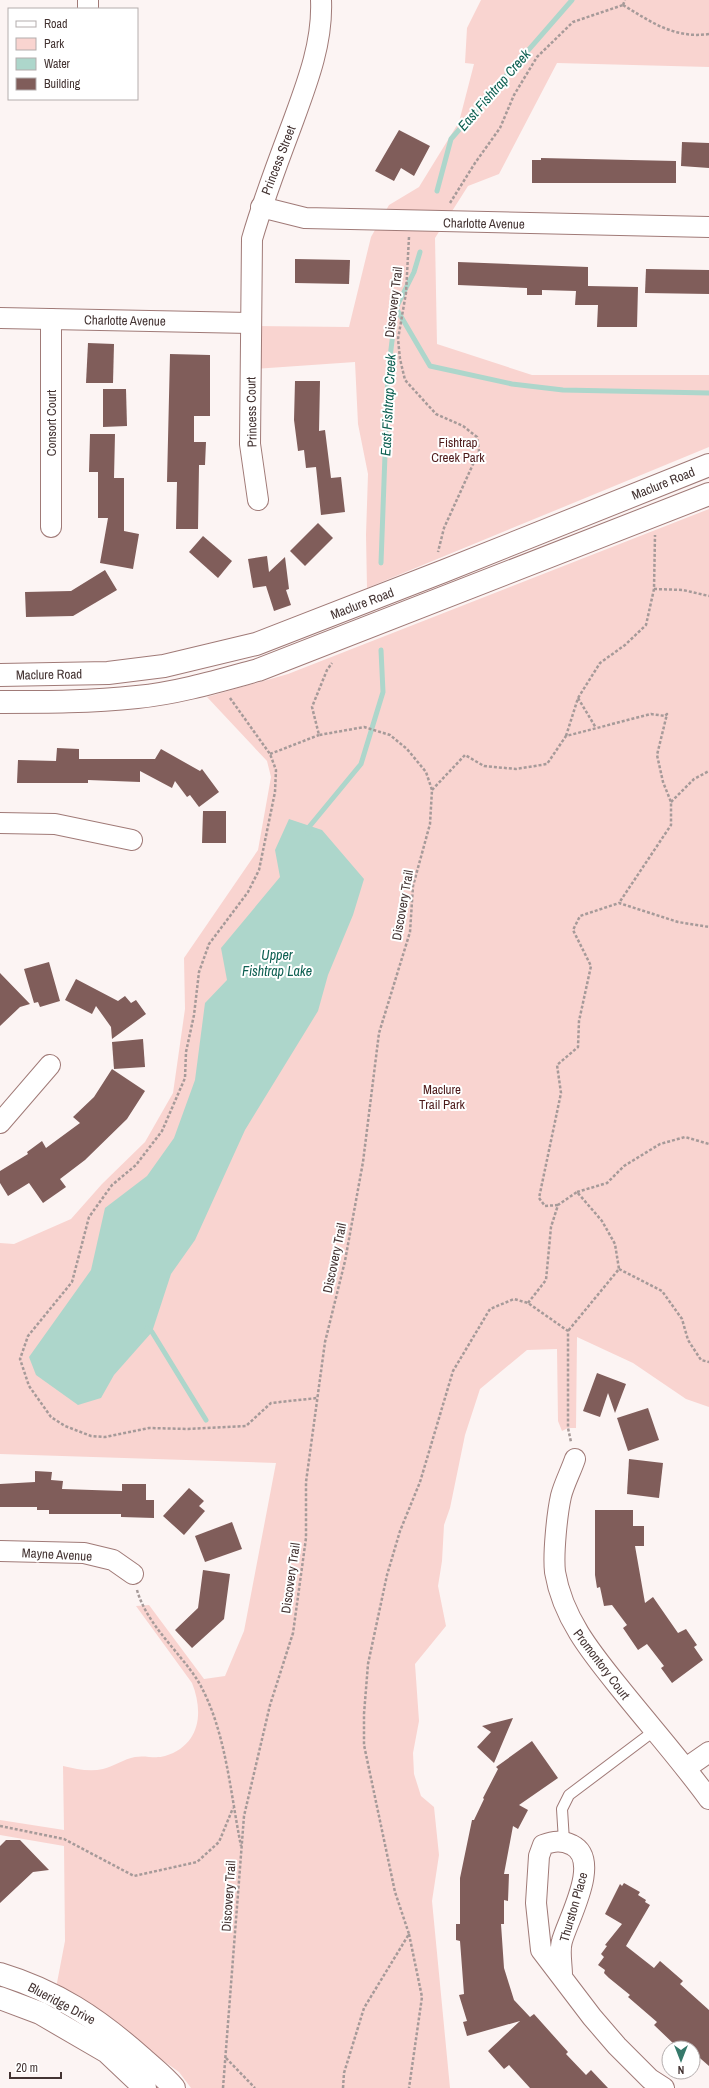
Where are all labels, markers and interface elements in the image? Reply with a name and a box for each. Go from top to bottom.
legend [8,8,138,100]
text: Road [44,16,68,32]
text: Park [44,36,64,52]
water label: East Fishtrap Creek [454,45,535,134]
text: Water [44,56,71,72]
text: Building [44,76,81,92]
street label: Princess Street [257,123,299,197]
street label: Charlotte Avenue [443,214,525,233]
street label: Discovery Trail [381,266,406,338]
street label: Charlotte Avenue [84,311,166,330]
water label: East Fishtrap Creek [376,352,400,456]
street label: Princess Court [242,377,261,447]
street label: Consort Court [43,390,60,456]
park label: Fishtrap Creek Park [431,434,485,466]
street label: Maclure Road [629,463,697,504]
street label: Maclure Road [328,584,396,623]
street label: Maclure Road [16,665,82,684]
street label: Discovery Trail [388,869,417,942]
water label: Upper Fishtrap Lake [242,946,312,980]
park label: Maclure Trail Park [419,1081,466,1113]
street label: Discovery Trail [319,1222,350,1295]
street label: Discovery Trail [277,1542,304,1614]
street label: Mayne Avenue [21,1544,93,1565]
street label: Promontory Court [569,1626,634,1703]
street label: Discovery Trail [218,1860,239,1932]
street label: Thurston Place [555,1870,592,1944]
street label: Blueridge Drive [25,1979,99,2028]
north arrow [661,2040,701,2080]
scale bar [10,2054,61,2080]
text: 20 m [16,2060,38,2076]
text: N [678,2063,684,2077]

